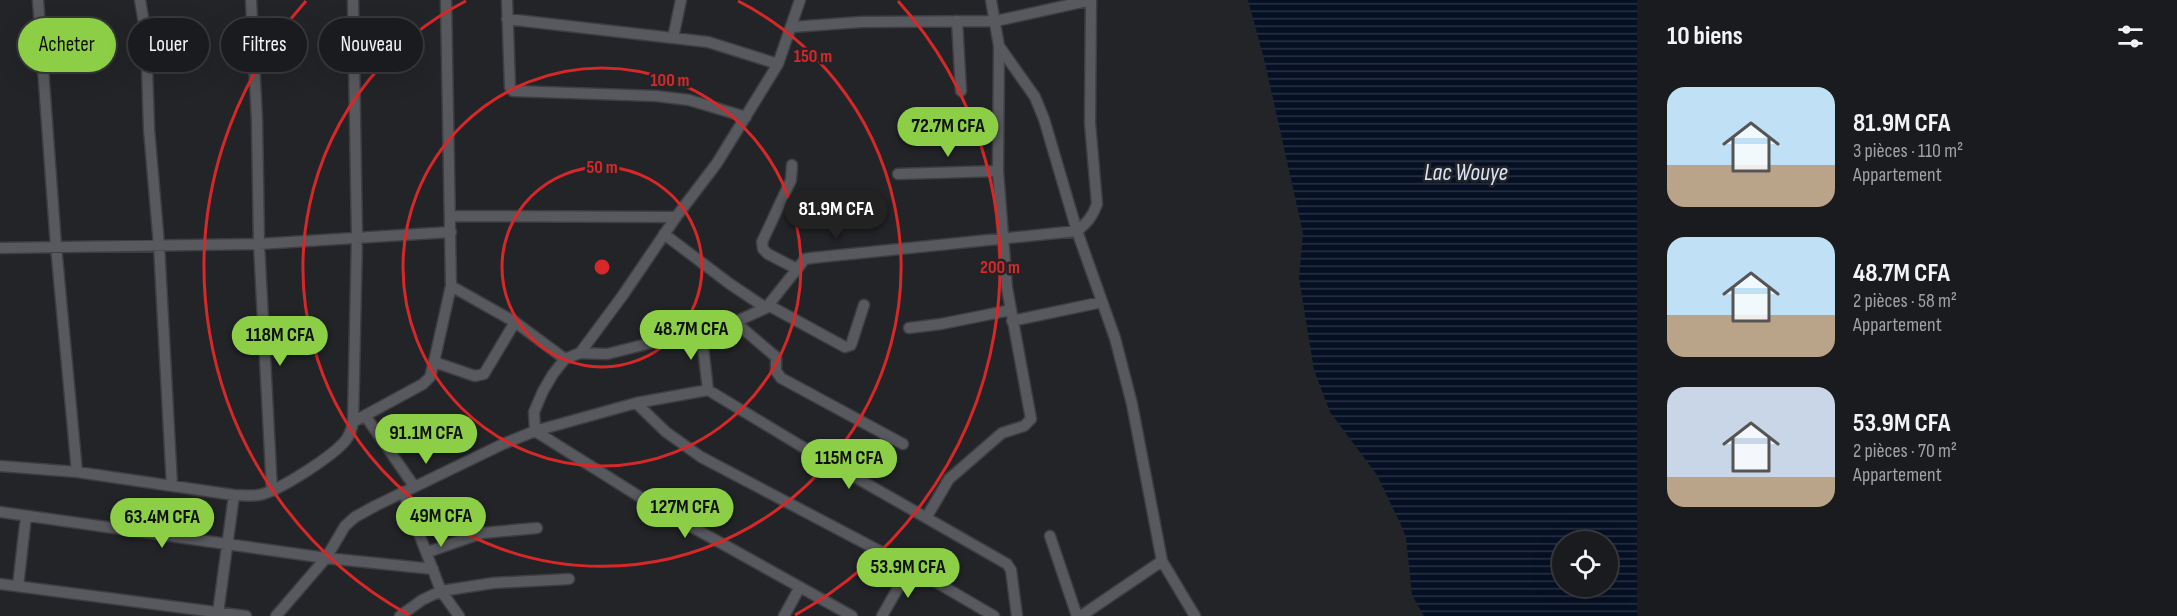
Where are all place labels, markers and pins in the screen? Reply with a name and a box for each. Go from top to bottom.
pin: 72.7M CFA [879,107,1017,158]
pin: 81.9M CFA [767,190,905,241]
centre of rings [592,257,612,277]
pin: 48.7M CFA [622,310,760,361]
pin: 118M CFA [218,316,342,367]
pin: 91.1M CFA [357,414,495,465]
pin: 115M CFA [787,439,911,490]
pin: 127M CFA [623,488,747,539]
pin: 49M CFA [386,497,496,548]
pin: 63.4M CFA [93,498,231,549]
pin: 53.9M CFA [839,548,977,599]

